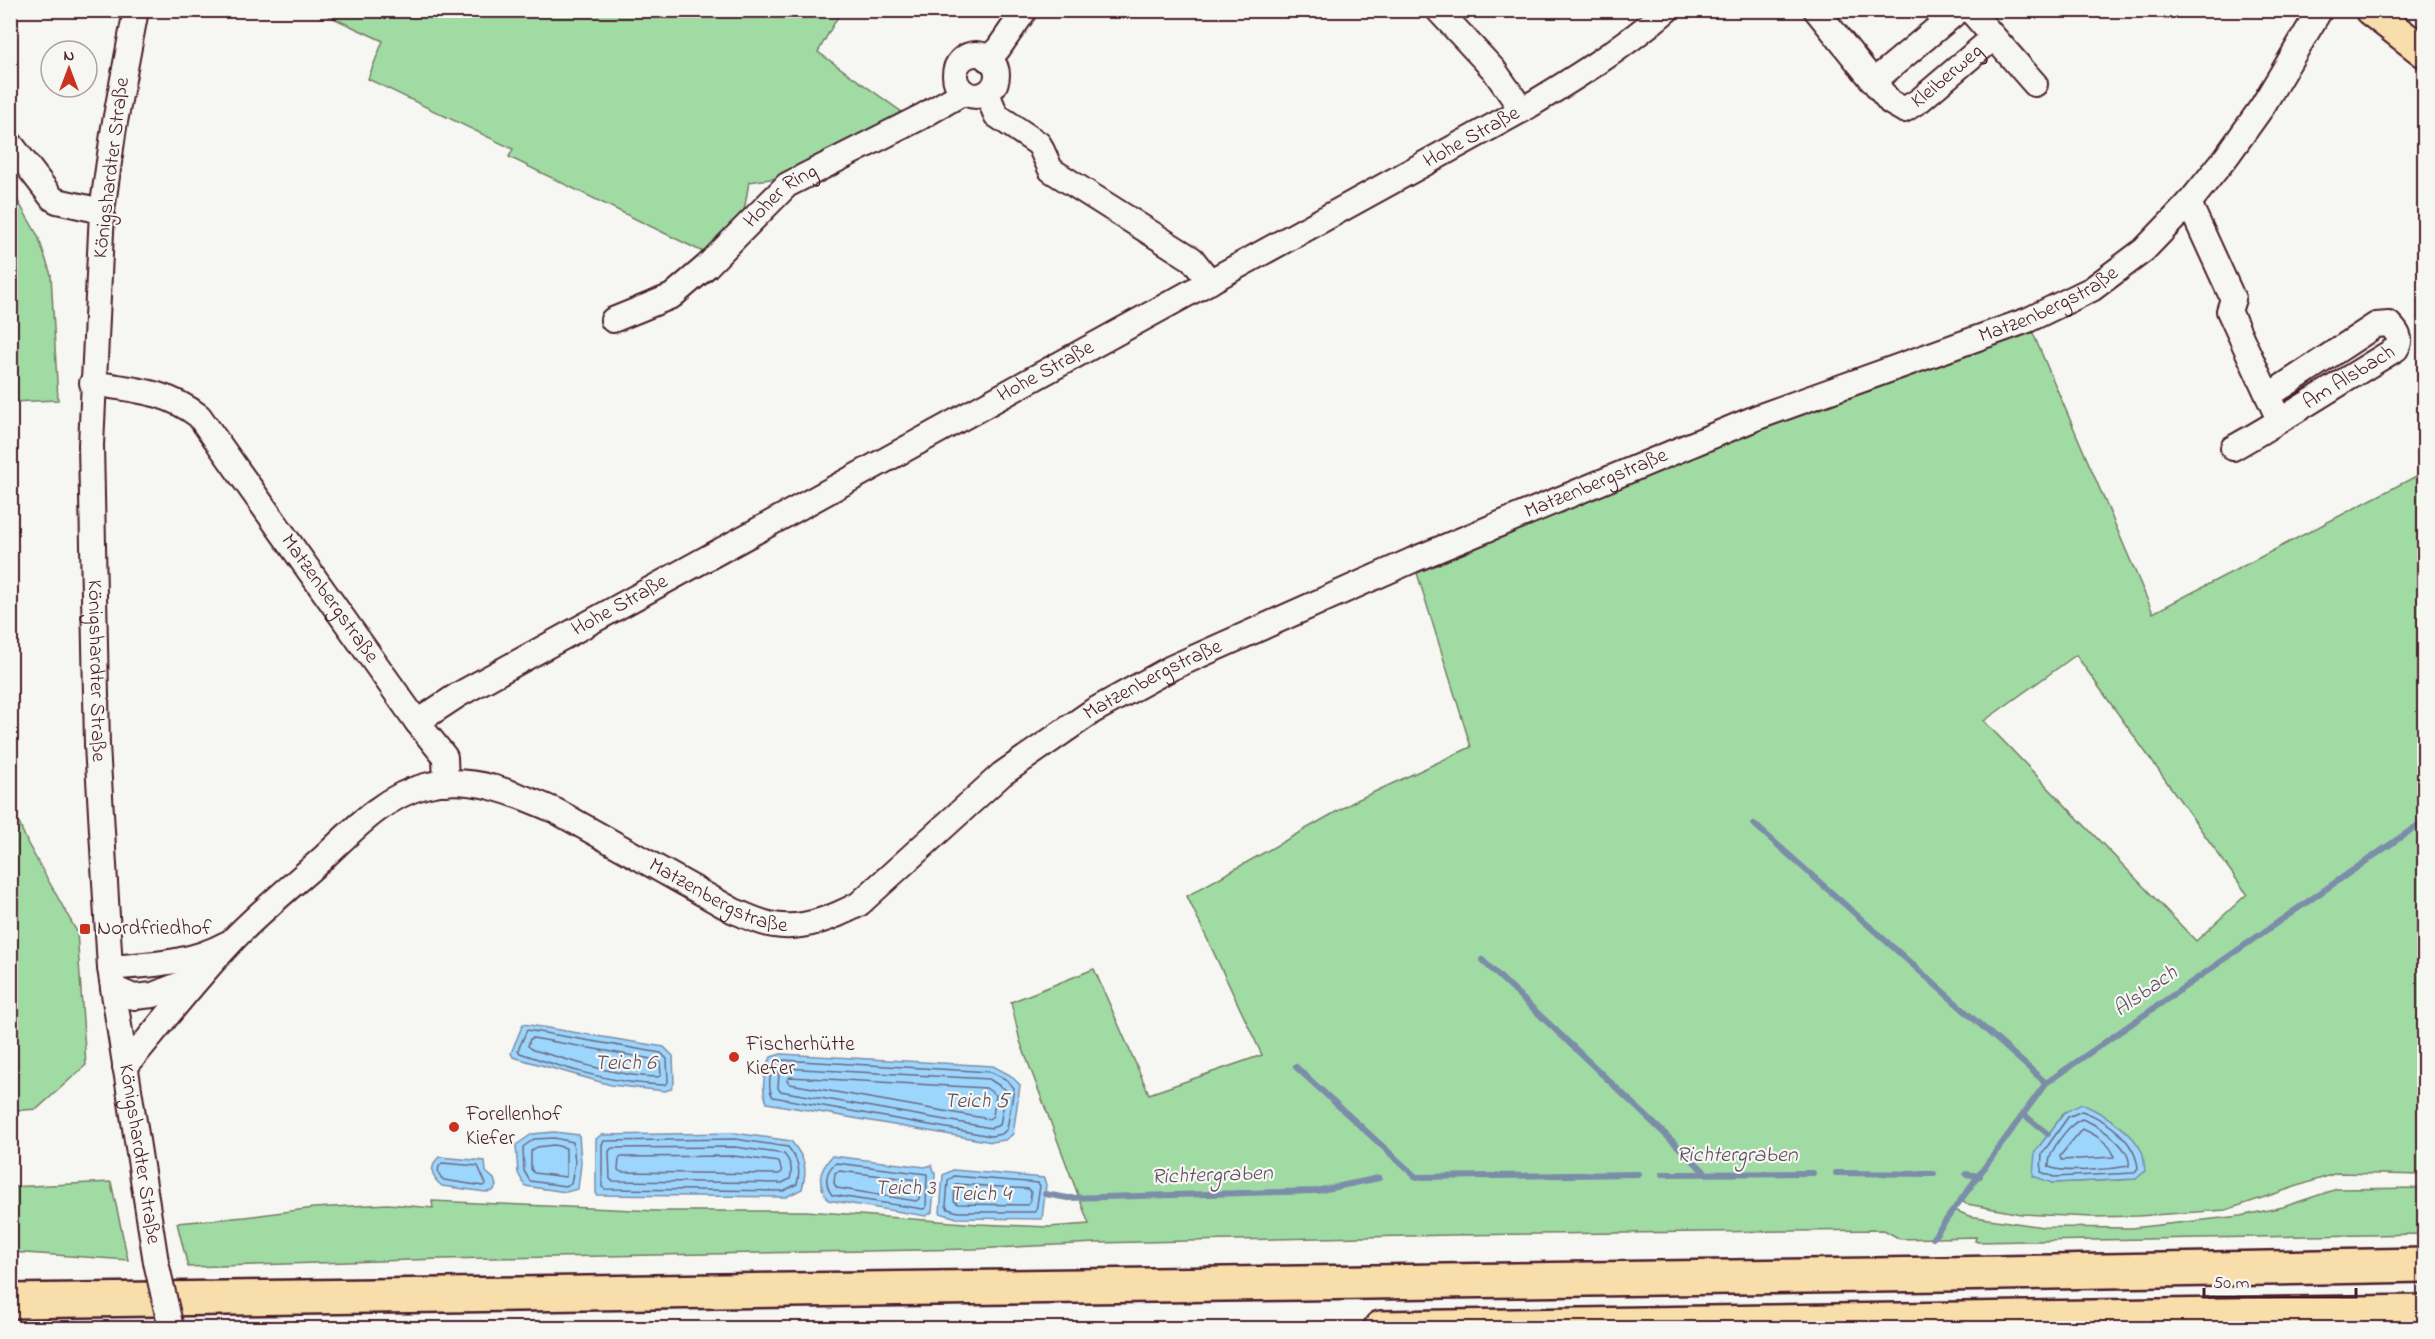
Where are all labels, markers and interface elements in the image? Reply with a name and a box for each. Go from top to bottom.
street label: Kleiberweg [1906,37,1991,117]
north arrow [39,39,99,99]
text: N [64,44,75,68]
street label: Königshardter Straße [86,75,140,260]
street label: Hohe Straße [1418,99,1526,176]
street label: Hoher Ring [737,157,824,235]
street label: Matzenbergstraße [1975,259,2125,351]
street label: Hohe Straße [992,333,1100,410]
street label: Am Alsbach [2298,338,2401,418]
street label: Matzenbergstraße [1520,441,1673,527]
street label: Matzenbergstraße [273,528,386,670]
street label: Hohe Straße [566,567,674,645]
street label: Königshardter Straße [77,579,113,763]
street label: Matzenbergstraße [1077,632,1227,728]
street label: Matzenbergstraße [643,851,789,941]
place label: Nordfriedhof [97,914,212,944]
marker: Nordfriedhof [78,922,92,936]
water label: Alsbach [2107,958,2185,1026]
place label: Fischerhütte Kiefer [745,1030,855,1084]
water label: Teich 6 [594,1048,659,1080]
marker: Fischerhütte Kiefer [727,1050,741,1064]
street label: Königshardter Straße [110,1062,168,1247]
water label: Teich 5 [944,1086,1012,1118]
place label: Forellenhof Kiefer [465,1100,562,1154]
marker: Forellenhof Kiefer [447,1120,461,1134]
water label: Richtergraben [1676,1140,1799,1172]
water label: Richtergraben [1151,1158,1274,1194]
water label: Teich 3 [874,1173,937,1205]
water label: Teich 4 [949,1179,1014,1211]
scale bar [2204,1261,2356,1299]
text: 50 m [2213,1271,2250,1297]

